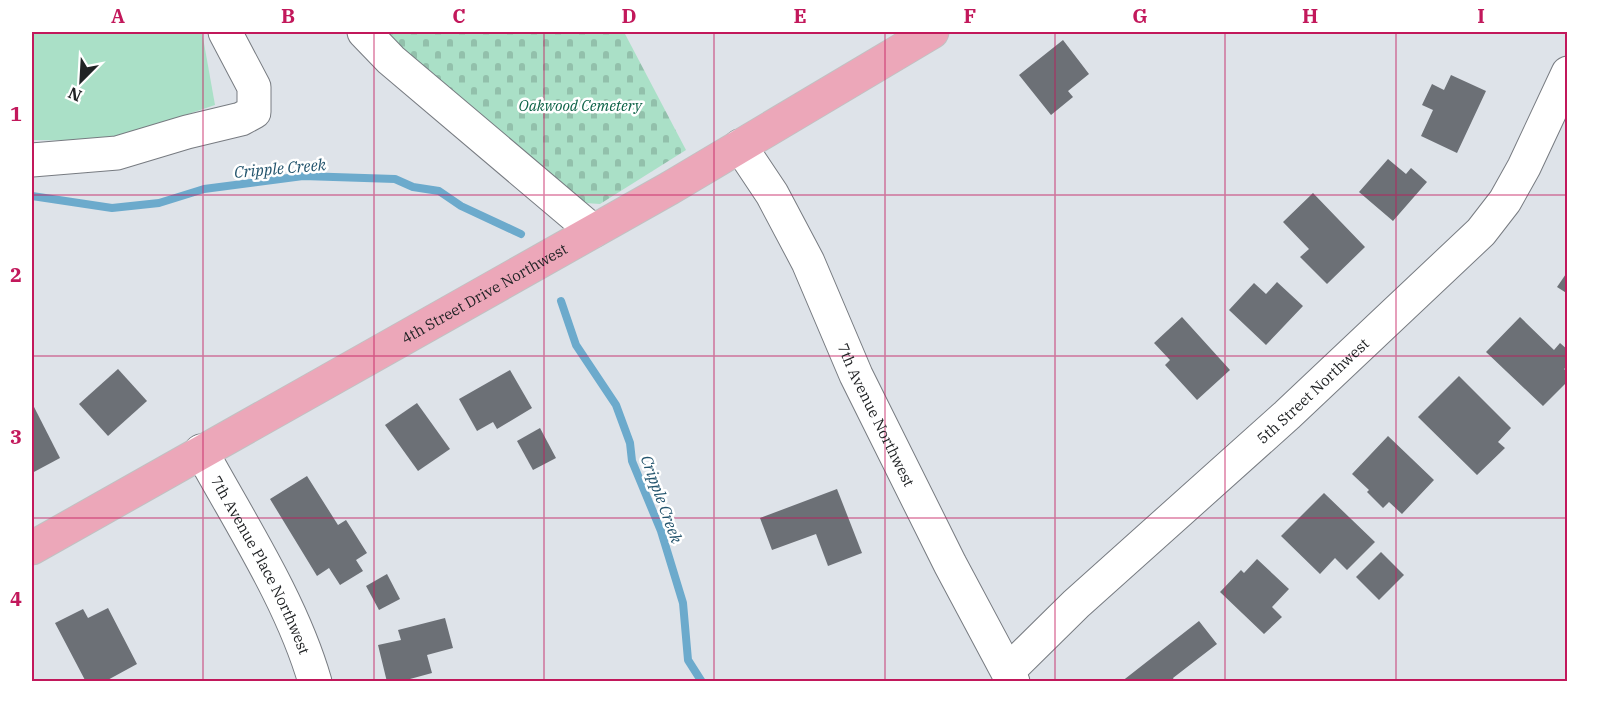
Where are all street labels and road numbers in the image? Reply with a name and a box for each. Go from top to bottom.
street label: 4th Street Drive Northwest [398,239,570,347]
street label: 5th Street Northwest [1252,334,1372,447]
street label: 7th Avenue Northwest [834,340,919,489]
street label: 7th Avenue Place Northwest [207,472,315,657]

